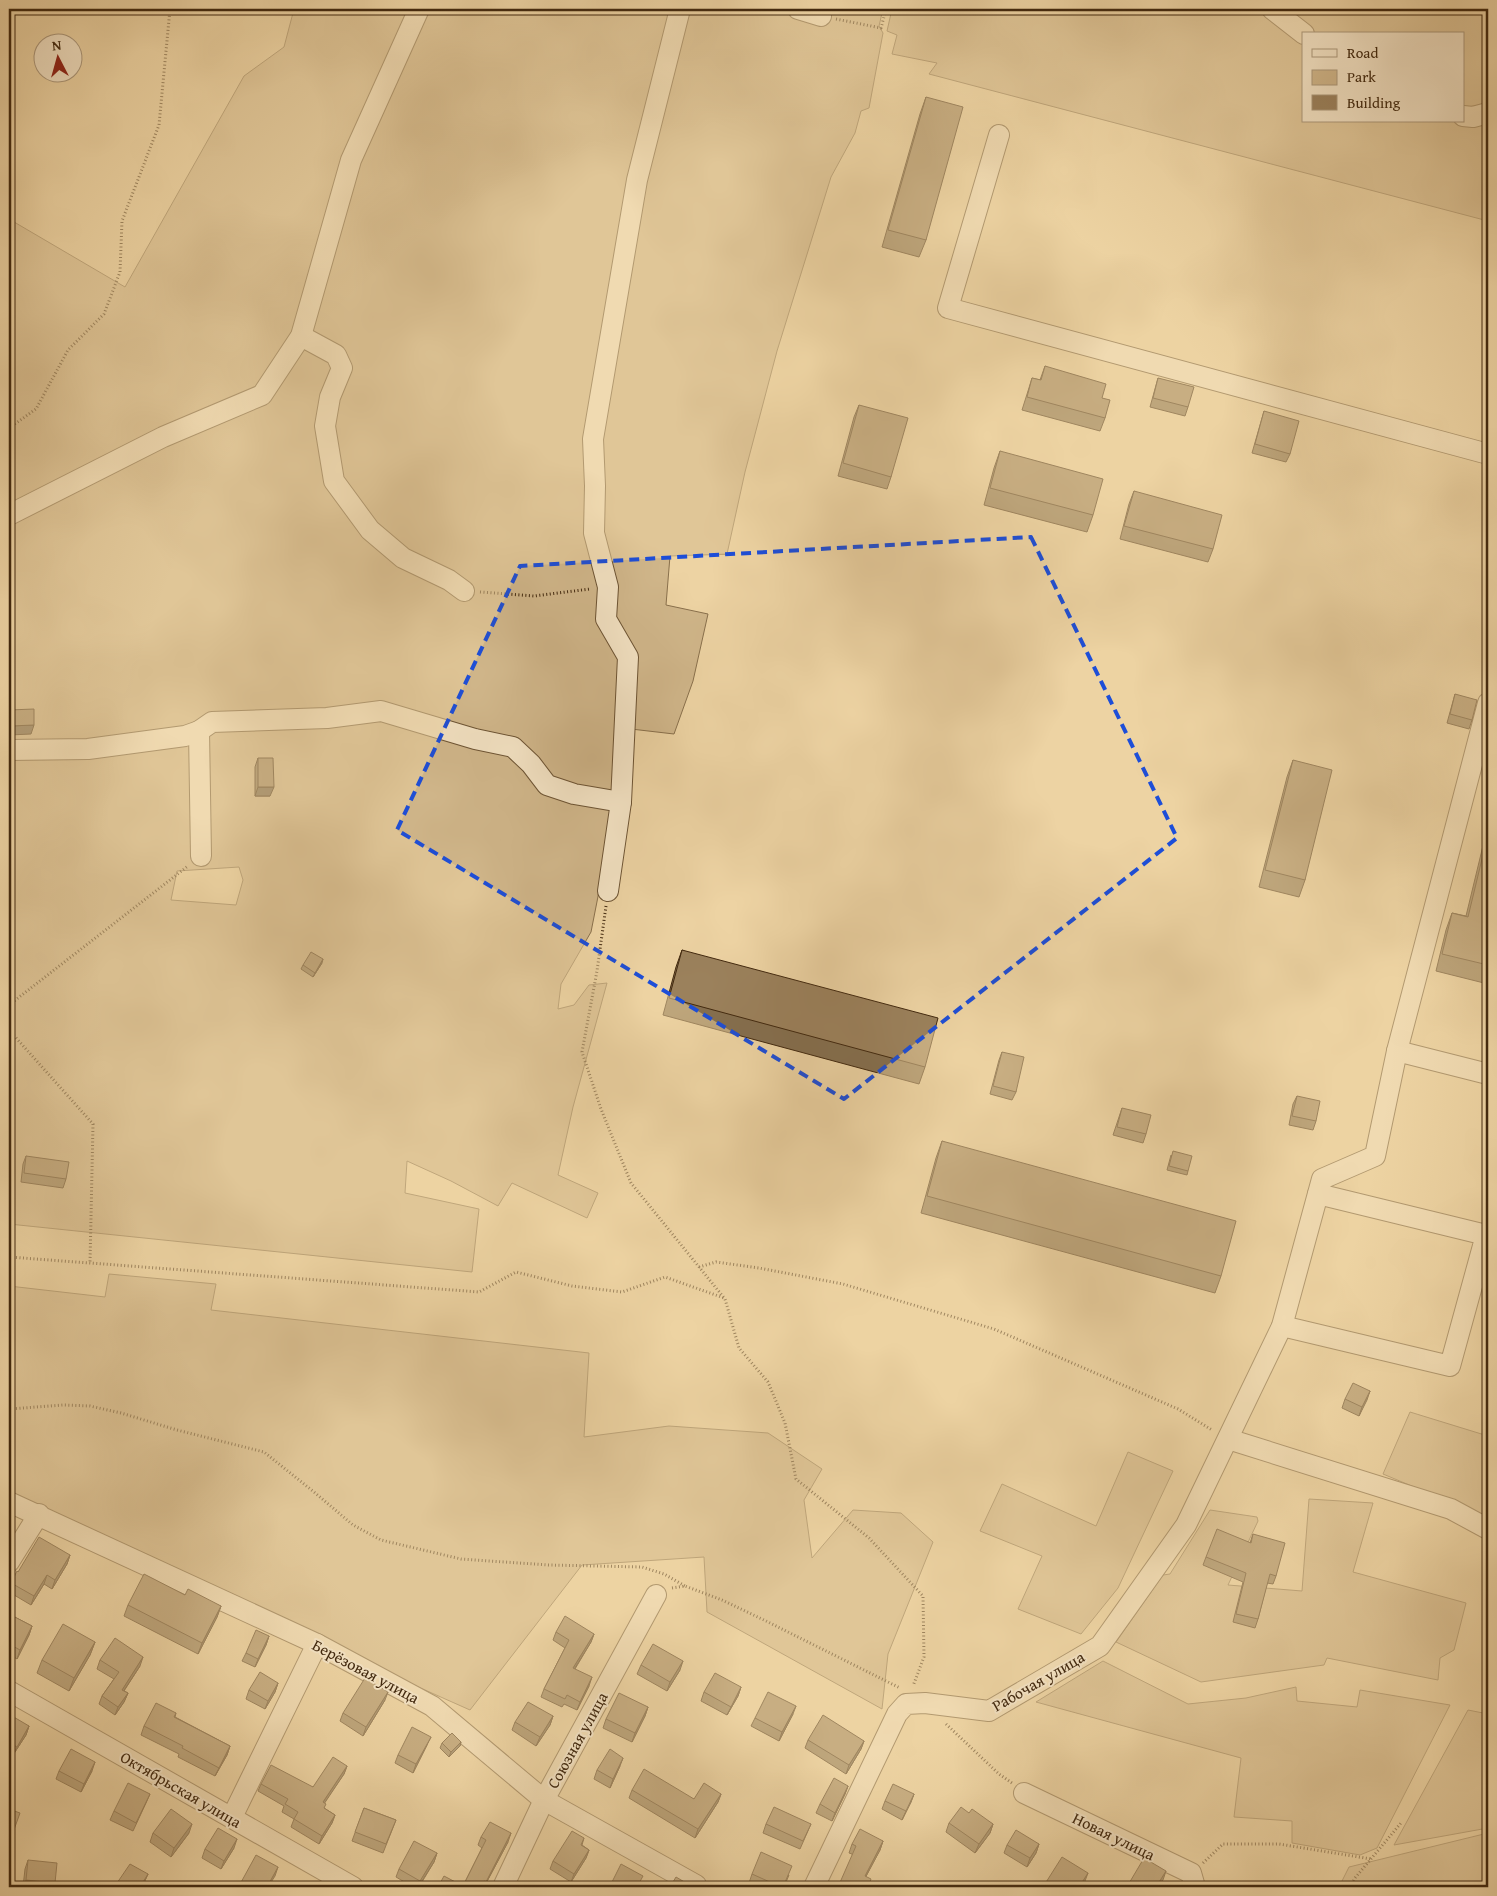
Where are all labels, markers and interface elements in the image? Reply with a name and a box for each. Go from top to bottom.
north arrow [32,32,82,82]
legend [1302,32,1464,122]
text: N [51,35,63,56]
text: Road [1347,42,1378,63]
text: Park [1347,66,1376,87]
text: Building [1347,92,1401,113]
street label: Берёзовая улица [308,1633,424,1709]
street label: Рабочая улица [987,1645,1089,1717]
street label: Союзная улица [541,1687,614,1793]
street label: Октябрьская улица [116,1745,246,1834]
street label: Новая улица [1069,1806,1160,1866]

